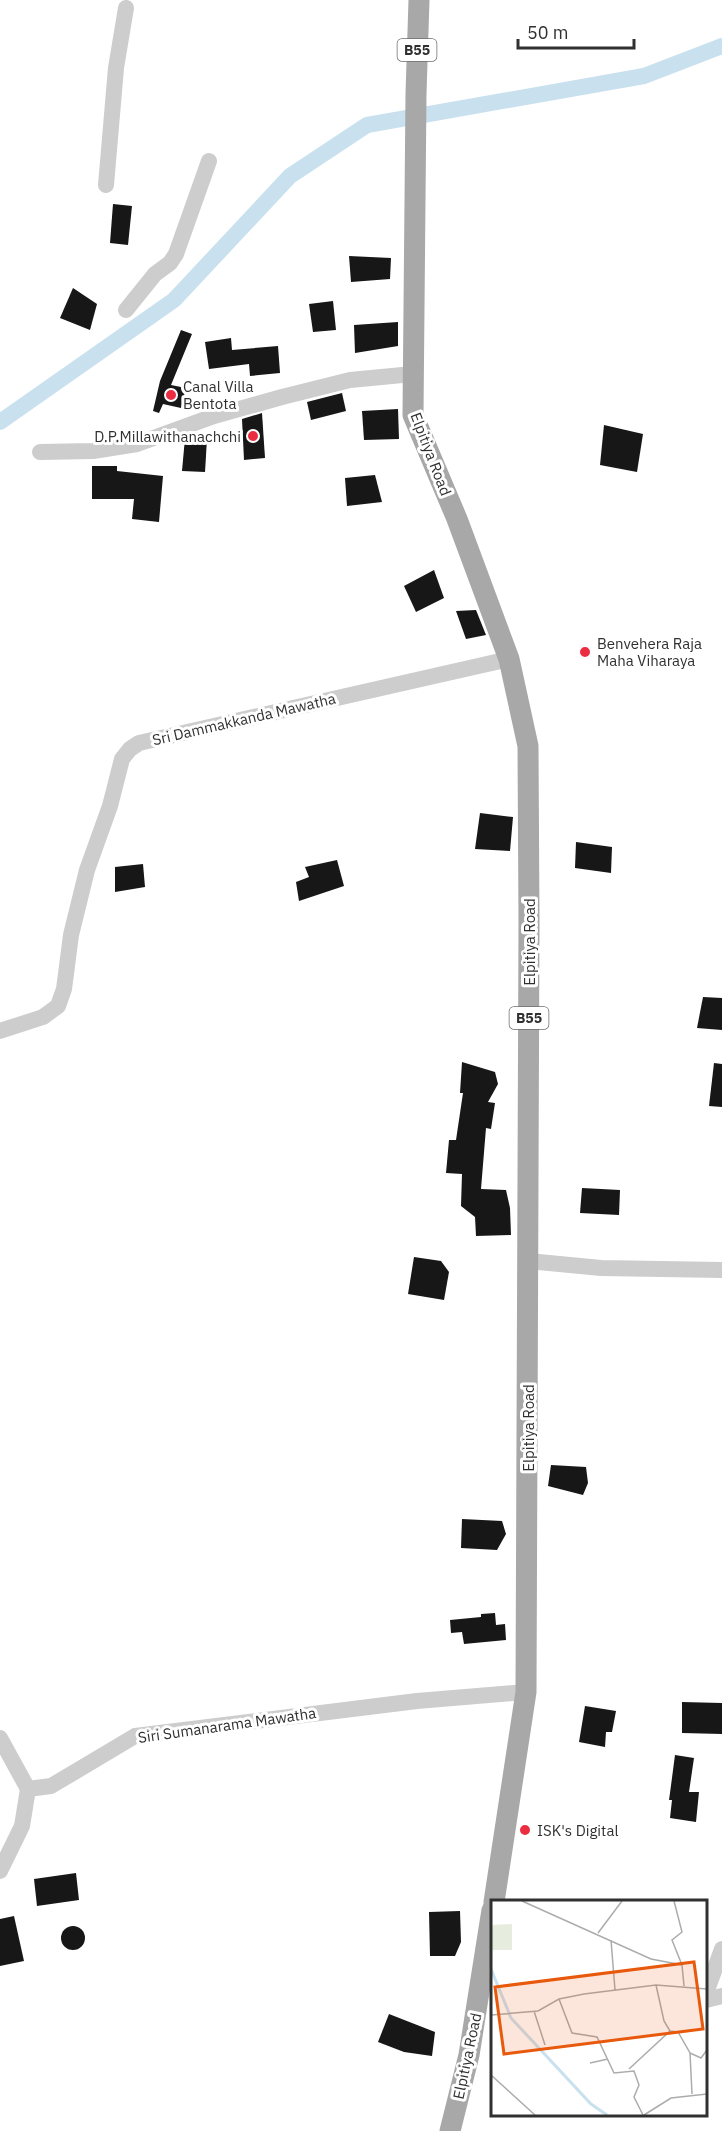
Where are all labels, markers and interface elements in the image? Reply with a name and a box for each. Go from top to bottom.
scale bar [518,12,634,50]
text: 50 m [527,21,569,44]
road number: B55 [398,39,436,61]
place label: Canal Villa Bentota [183,377,253,413]
marker: Canal Villa Bentota [164,388,178,402]
street label: Elpitiya Road [406,410,456,498]
place label: D.P.Millawithanachchi [94,427,241,446]
marker: D.P.Millawithanachchi [246,429,260,443]
place label: Benvehera Raja Maha Viharaya [597,634,702,670]
marker: Benvehera Raja Maha Viharaya [578,645,592,659]
street label: Sri Dammakkanda Mawatha [150,689,338,749]
street label: Elpitiya Road [520,898,539,986]
road number: B55 [510,1007,548,1029]
street label: Elpitiya Road [519,1384,538,1472]
street label: Siri Sumanarama Mawatha [137,1703,317,1747]
place label: ISK's Digital [537,1821,618,1840]
marker: ISK's Digital [518,1823,532,1837]
inset map [491,1900,707,2116]
street label: Elpitiya Road [449,2011,485,2101]

